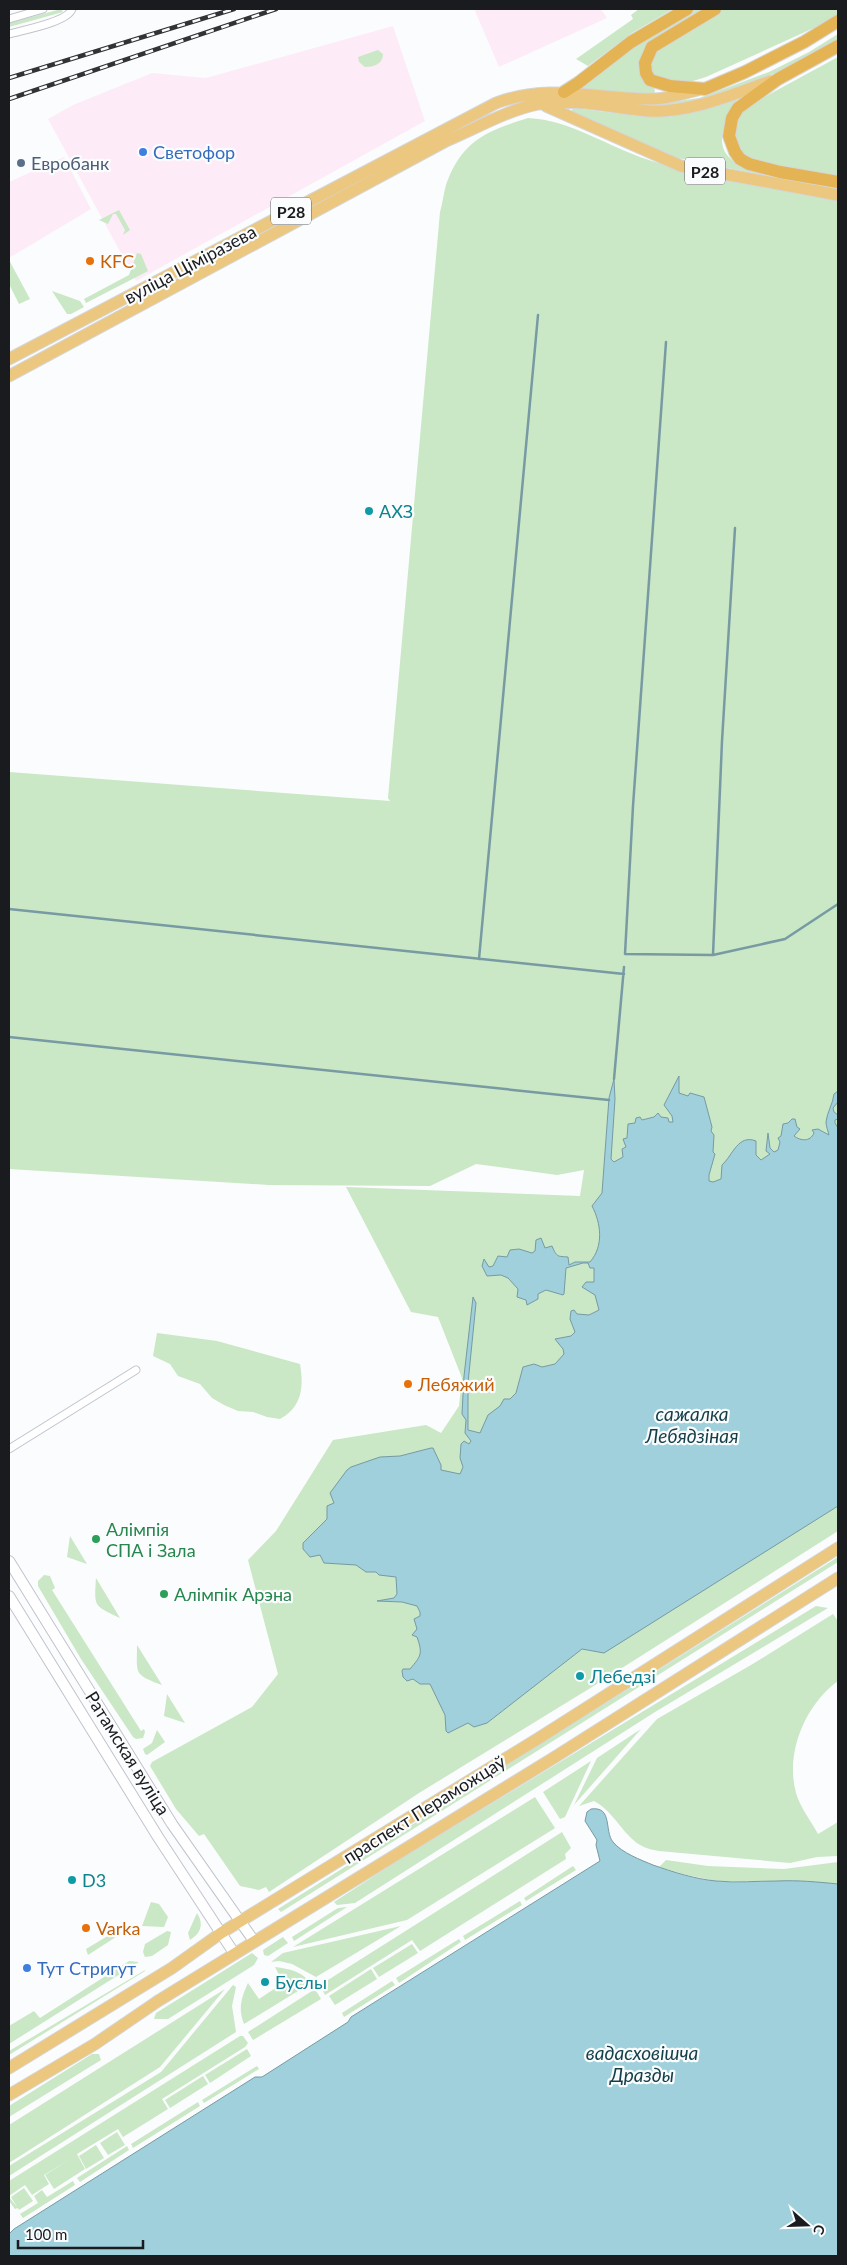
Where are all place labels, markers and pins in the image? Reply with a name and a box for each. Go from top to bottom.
place label: Светофор [153,141,235,163]
marker: Светофор [137,146,149,158]
place label: Евробанк [31,152,110,174]
marker: Евробанк [15,157,27,169]
place label: KFC [100,250,134,272]
marker: KFC [84,255,96,267]
place label: АХЗ [379,500,413,522]
marker: АХЗ [363,505,375,517]
place label: Лебяжий [417,1373,495,1395]
marker: Лебяжий [402,1378,414,1390]
place label: Алімпія СПА і Зала [106,1518,196,1561]
marker: Алімпія СПА і Зала [90,1533,102,1545]
place label: Алімпік Арэна [174,1583,292,1605]
marker: Алімпік Арэна [158,1588,170,1600]
place label: Лебедзі [589,1665,656,1687]
marker: Лебедзі [574,1670,586,1682]
place label: D3 [82,1869,106,1891]
marker: D3 [66,1874,78,1886]
place label: Varka [96,1917,140,1939]
marker: Varka [80,1922,92,1934]
place label: Тут Стригут [37,1957,136,1979]
marker: Тут Стригут [21,1962,33,1974]
place label: Буслы [275,1971,327,1993]
marker: Буслы [259,1976,271,1988]

